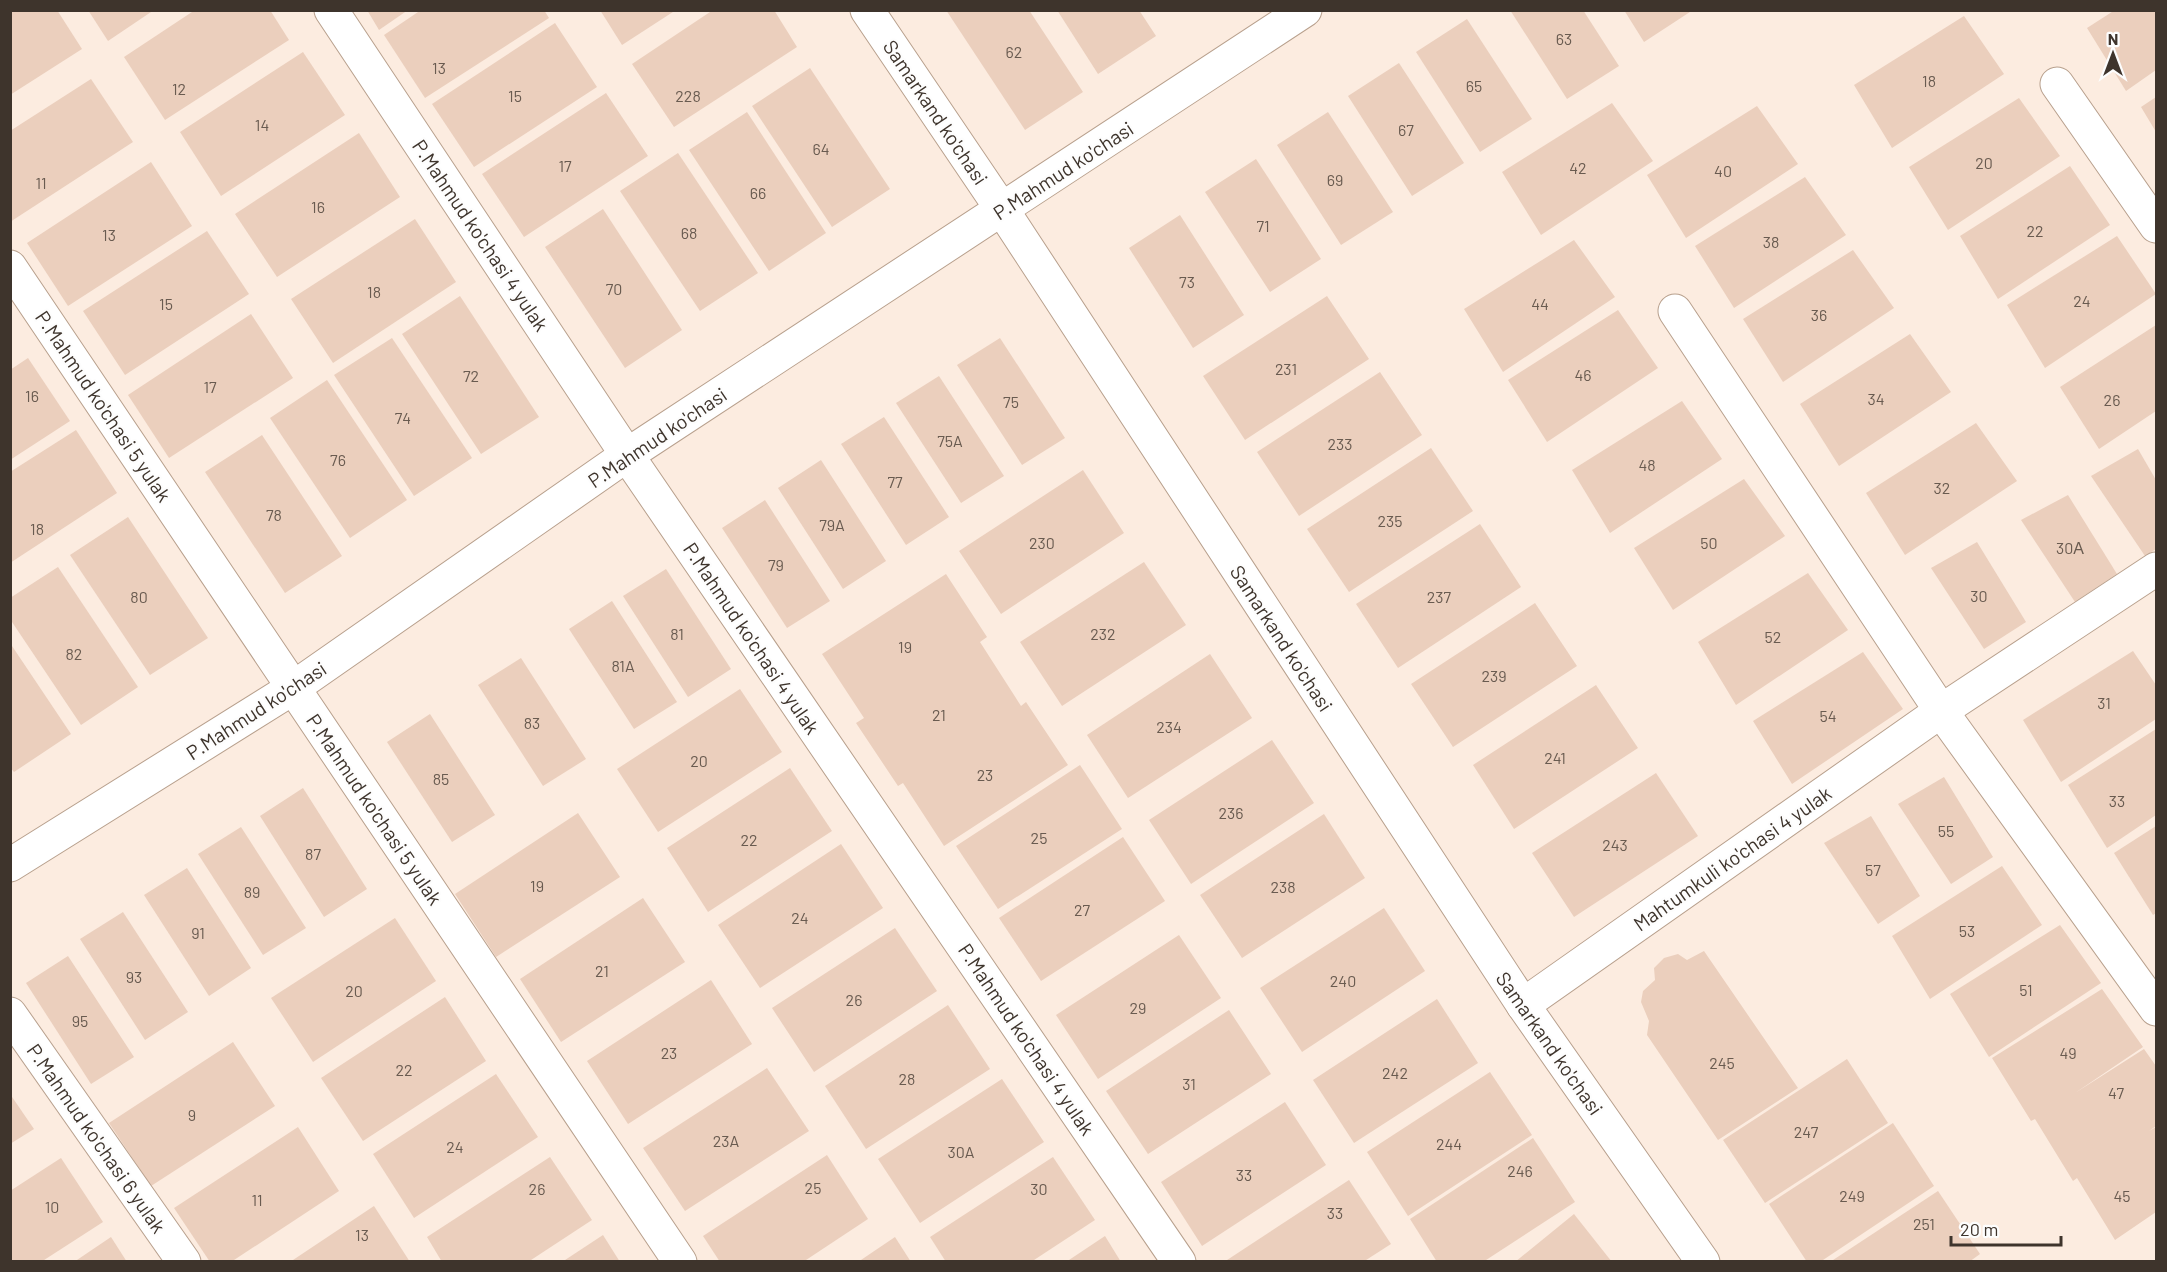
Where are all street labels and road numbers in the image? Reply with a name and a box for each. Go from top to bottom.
street label: Samarkand ko'chasi [879,35,993,189]
street label: P.Mahmud ko'chasi [988,116,1138,224]
street label: P.Mahmud ko'chasi 4 yulak [408,135,554,335]
street label: P.Mahmud ko'chasi 5 yulak [31,306,177,506]
street label: P.Mahmud ko'chasi [583,382,731,492]
street label: P.Mahmud ko'chasi 4 yulak [679,538,825,738]
street label: Samarkand ko'chasi [1226,560,1338,716]
street label: P.Mahmud ko'chasi [181,656,331,764]
street label: P.Mahmud ko'chasi 5 yulak [302,709,448,909]
street label: Mahtumkuli ko'chasi 4 yulak [1628,780,1836,936]
street label: P.Mahmud ko'chasi 4 yulak [954,939,1100,1139]
street label: Samarkand ko'chasi [1492,967,1608,1119]
street label: P.Mahmud ko'chasi 6 yulak [23,1039,171,1237]

